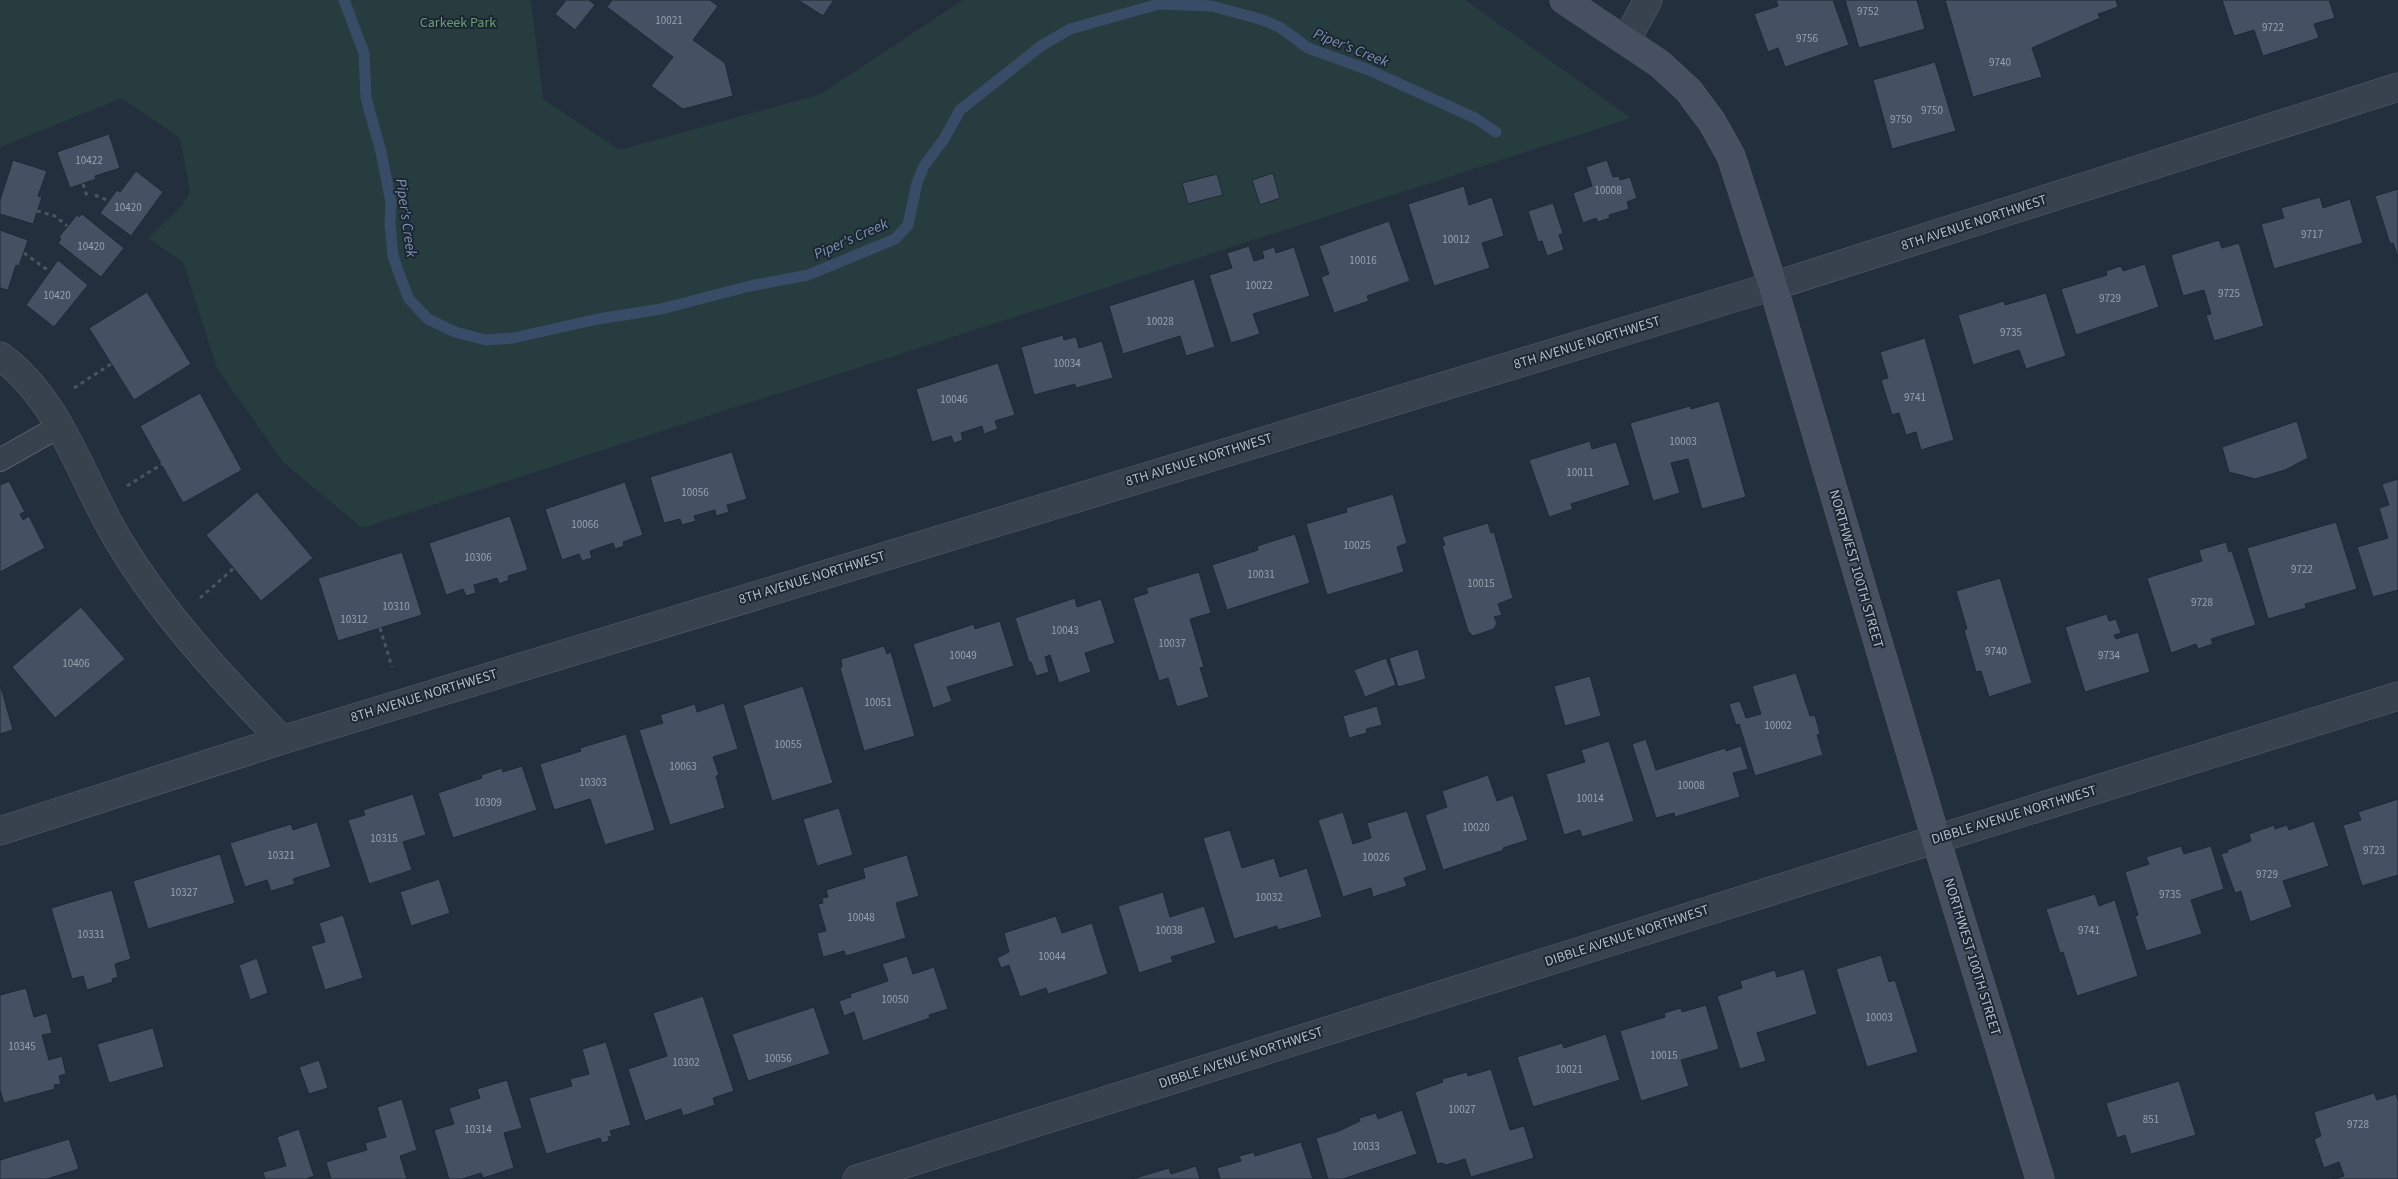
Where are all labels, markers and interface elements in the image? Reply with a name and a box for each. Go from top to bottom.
house number: 9752 [1857,4,1879,19]
park label: Carkeek Park [420,13,496,33]
house number: 10021 [655,13,683,28]
house number: 9722 [2262,20,2284,35]
water label: Piper's Creek [1310,23,1392,73]
house number: 9756 [1796,31,1818,46]
house number: 9740 [1989,55,2011,70]
house number: 9750 [1921,103,1943,118]
house number: 9750 [1890,112,1912,127]
house number: 10422 [75,153,103,168]
water label: Piper's Creek [390,177,422,260]
house number: 10008 [1594,183,1622,198]
street label: 8TH AVENUE NORTHWEST [1898,190,2050,256]
house number: 10420 [114,200,142,215]
water label: Piper's Creek [811,213,892,265]
house number: 9717 [2301,227,2323,242]
house number: 10012 [1442,232,1470,247]
house number: 10420 [77,239,105,254]
house number: 10016 [1349,253,1377,268]
house number: 10022 [1245,278,1273,293]
house number: 9725 [2218,286,2240,301]
house number: 10420 [43,288,71,303]
house number: 9729 [2099,291,2121,306]
street label: 8TH AVENUE NORTHWEST [1511,311,1663,375]
house number: 10028 [1146,314,1174,329]
house number: 9735 [2000,325,2022,340]
house number: 10034 [1053,356,1081,371]
house number: 9741 [1904,390,1926,405]
house number: 10046 [940,392,968,407]
street label: 8TH AVENUE NORTHWEST [1123,428,1275,492]
house number: 10003 [1669,434,1697,449]
house number: 10011 [1566,465,1594,480]
house number: 10056 [681,485,709,500]
street label: NORTHWEST 100TH STREET [1824,487,1888,651]
house number: 10066 [571,517,599,532]
house number: 10025 [1343,538,1371,553]
street label: 8TH AVENUE NORTHWEST [736,546,888,610]
house number: 10306 [464,550,492,565]
house number: 9722 [2291,562,2313,577]
house number: 10031 [1247,567,1275,582]
house number: 10015 [1467,576,1495,591]
house number: 9728 [2191,595,2213,610]
house number: 10310 [382,599,410,614]
house number: 10312 [340,612,368,627]
house number: 10043 [1051,623,1079,638]
house number: 10037 [1158,636,1186,651]
house number: 9740 [1985,644,2007,659]
house number: 10049 [949,648,977,663]
house number: 9734 [2098,648,2120,663]
house number: 10406 [62,656,90,671]
street label: 8TH AVENUE NORTHWEST [348,664,500,728]
house number: 10051 [864,695,892,710]
house number: 10002 [1764,718,1792,733]
house number: 10055 [774,737,802,752]
house number: 10063 [669,759,697,774]
house number: 10303 [579,775,607,790]
house number: 10008 [1677,778,1705,793]
street label: DIBBLE AVENUE NORTHWEST [1929,780,2100,850]
house number: 10014 [1576,791,1604,806]
house number: 10309 [474,795,502,810]
house number: 10020 [1462,820,1490,835]
house number: 10315 [370,831,398,846]
house number: 9723 [2363,843,2385,858]
house number: 10321 [267,848,295,863]
house number: 10026 [1362,850,1390,865]
house number: 9729 [2256,867,2278,882]
street label: NORTHWEST 100TH STREET [1938,876,2006,1039]
house number: 10327 [170,885,198,900]
house number: 9735 [2159,887,2181,902]
house number: 10032 [1255,890,1283,905]
street label: DIBBLE AVENUE NORTHWEST [1542,900,1712,972]
house number: 10048 [847,910,875,925]
house number: 10038 [1155,923,1183,938]
house number: 9741 [2078,923,2100,938]
house number: 10331 [77,927,105,942]
house number: 10044 [1038,949,1066,964]
house number: 10050 [881,992,909,1007]
house number: 10003 [1865,1010,1893,1025]
street label: DIBBLE AVENUE NORTHWEST [1156,1022,1326,1094]
house number: 10345 [8,1039,36,1054]
house number: 10015 [1650,1048,1678,1063]
house number: 10056 [764,1051,792,1066]
house number: 10302 [672,1055,700,1070]
house number: 10021 [1555,1062,1583,1077]
house number: 10027 [1448,1102,1476,1117]
house number: 851 [2143,1112,2159,1127]
house number: 9728 [2347,1117,2369,1132]
house number: 10314 [464,1122,492,1137]
house number: 10033 [1352,1139,1380,1154]

